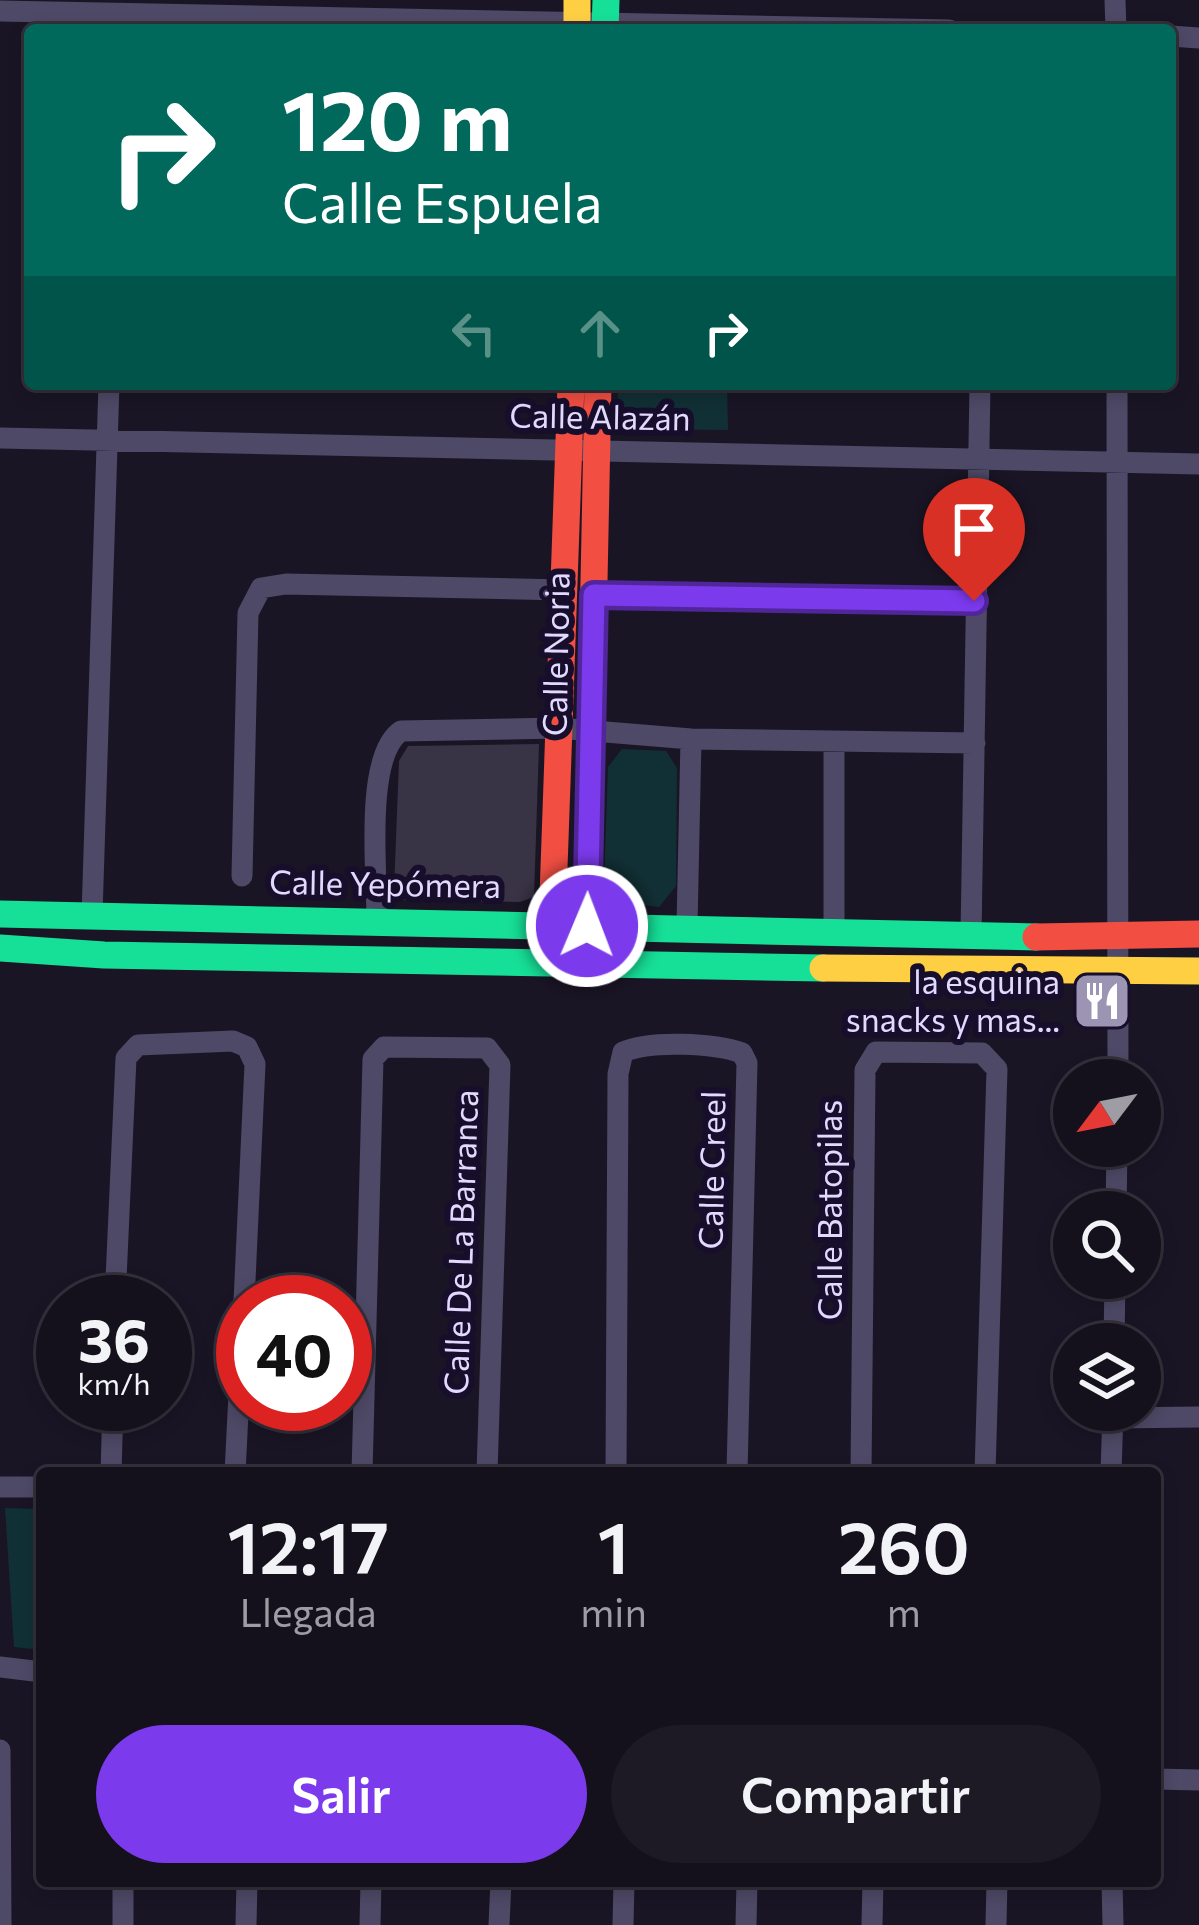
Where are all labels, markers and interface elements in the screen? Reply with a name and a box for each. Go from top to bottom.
text: 120 m [282,66,512,168]
icon: right [84,72,240,228]
text: Calle Espuela [282,168,603,234]
icon: left [441,300,507,366]
icon: ahead [567,300,633,366]
icon: right [693,300,759,366]
street label: Calle Alazán [509,393,691,438]
pin [923,478,1025,601]
icon: arrive [941,496,1007,562]
street label: Calle Noria [533,572,576,736]
street label: Calle Yepómera [269,860,501,905]
position arrow [524,863,650,989]
place label: la esquina snacks y mas... [846,960,1060,1039]
restaurant icon: la esquina snacks y mas... [1071,970,1133,1032]
north arrow [1053,1059,1161,1167]
map controls [1053,1059,1161,1431]
street label: Calle De La Barranca [434,1089,485,1395]
street label: Calle Creel [689,1090,732,1250]
street label: Calle Batopilas [808,1100,849,1320]
button: search [1053,1191,1161,1299]
speed limit sign: 40 [216,1275,372,1431]
text: 36 [78,1301,150,1374]
button: layers [1053,1323,1161,1431]
text: km/h [78,1364,150,1401]
text: 12:17 [227,1501,389,1589]
text: 1 [598,1501,630,1589]
text: 260 [838,1501,970,1589]
text: Llegada [240,1587,377,1635]
text: min [580,1587,647,1635]
text: m [887,1587,921,1635]
button: Salir [96,1725,587,1863]
button: Compartir [611,1725,1101,1863]

